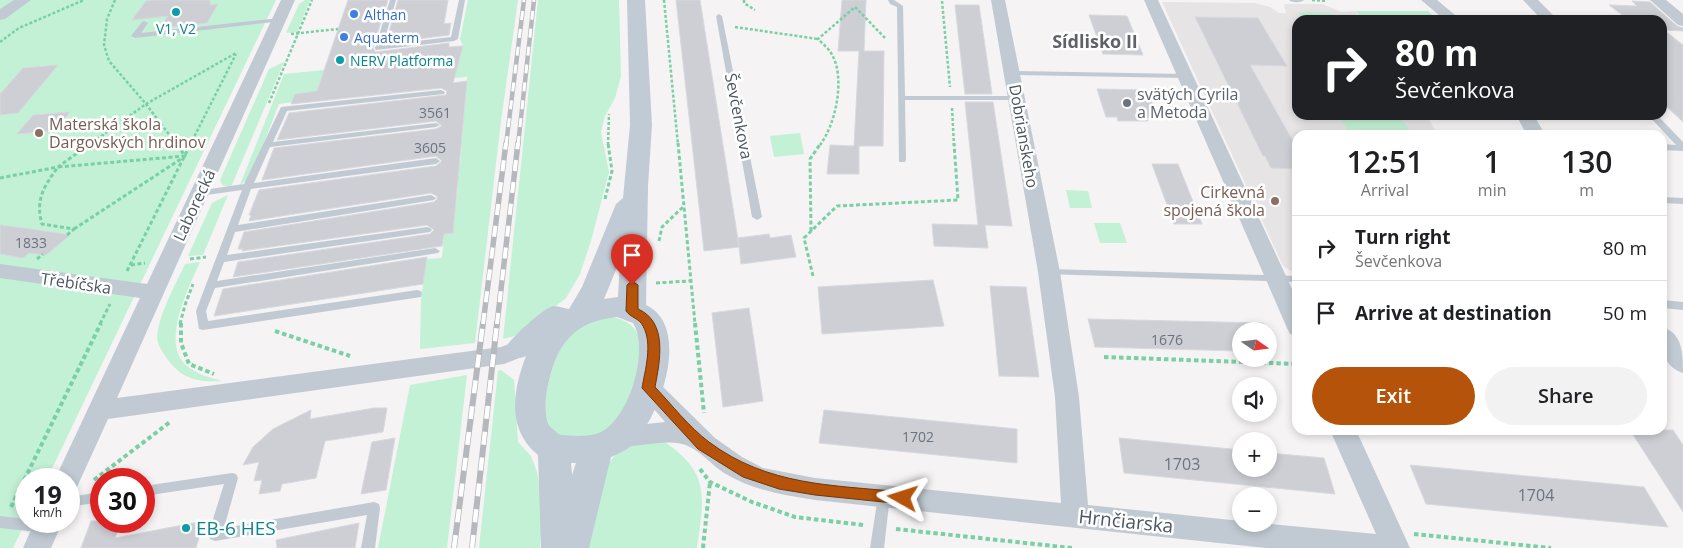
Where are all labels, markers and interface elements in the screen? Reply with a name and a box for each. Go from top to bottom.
place label: Althan [364,5,406,24]
marker: V1, V2 [170,6,182,18]
marker: Althan [348,8,360,20]
place label: V1, V2 [156,19,196,38]
place label: Aquaterm [354,28,419,47]
district label: Sídlisko II [1052,29,1138,53]
text: 80 m [1395,29,1478,76]
marker: Aquaterm [338,31,350,43]
icon: right [1312,35,1377,100]
place label: NERV Platforma [350,51,453,70]
marker: NERV Platforma [334,54,346,66]
street label: Ševčenkova [720,71,758,161]
text: Ševčenkova [1395,74,1515,104]
street label: Dobrianskeho [1004,83,1044,189]
place label: svätých Cyrila a Metoda [1137,83,1238,123]
marker: svätých Cyrila a Metoda [1121,97,1133,109]
house number: 3561 [419,103,451,122]
place label: Materská škola Dargovských hrdinov [49,113,206,153]
marker: Materská škola Dargovských hrdinov [33,127,45,139]
house number: 3605 [414,138,446,157]
text: 12:51 [1347,141,1423,182]
text: 1 [1484,141,1501,182]
text: 130 [1561,141,1612,182]
street label: Laborecká [168,165,220,245]
text: Arrival [1361,179,1409,201]
text: min [1478,179,1507,201]
text: m [1579,179,1594,201]
place label: Cirkevná spojená škola [1163,181,1265,221]
marker: Cirkevná spojená škola [1269,195,1281,207]
text: Turn right [1355,224,1450,250]
house number: 1833 [15,233,47,252]
pin [611,234,653,285]
icon: right [1312,234,1340,262]
text: 80 m [1603,235,1647,261]
icon: arrive [618,241,646,269]
text: Ševčenkova [1355,250,1442,272]
street label: Třebíčska [39,267,113,299]
icon: arrive [1312,299,1340,327]
text: Arrive at destination [1355,300,1552,326]
text: 50 m [1603,300,1647,326]
north arrow [1232,322,1278,368]
map controls [1232,322,1277,532]
house number: 1676 [1151,330,1183,349]
button: Exit [1312,367,1475,425]
button: Share [1485,367,1647,425]
button: sound [1232,377,1277,422]
house number: 1702 [902,427,934,446]
button: + [1232,432,1277,477]
house number: 1703 [1164,453,1200,475]
speed limit sign: 30 [90,468,155,533]
position arrow [876,471,928,523]
text: 19 [33,477,62,511]
house number: 1704 [1518,484,1554,506]
button: − [1232,487,1277,532]
street label: Hrnčiarska [1077,503,1175,539]
text: km/h [33,504,62,521]
place label: EB-6 HES [196,515,276,541]
marker: EB-6 HES [180,522,192,534]

